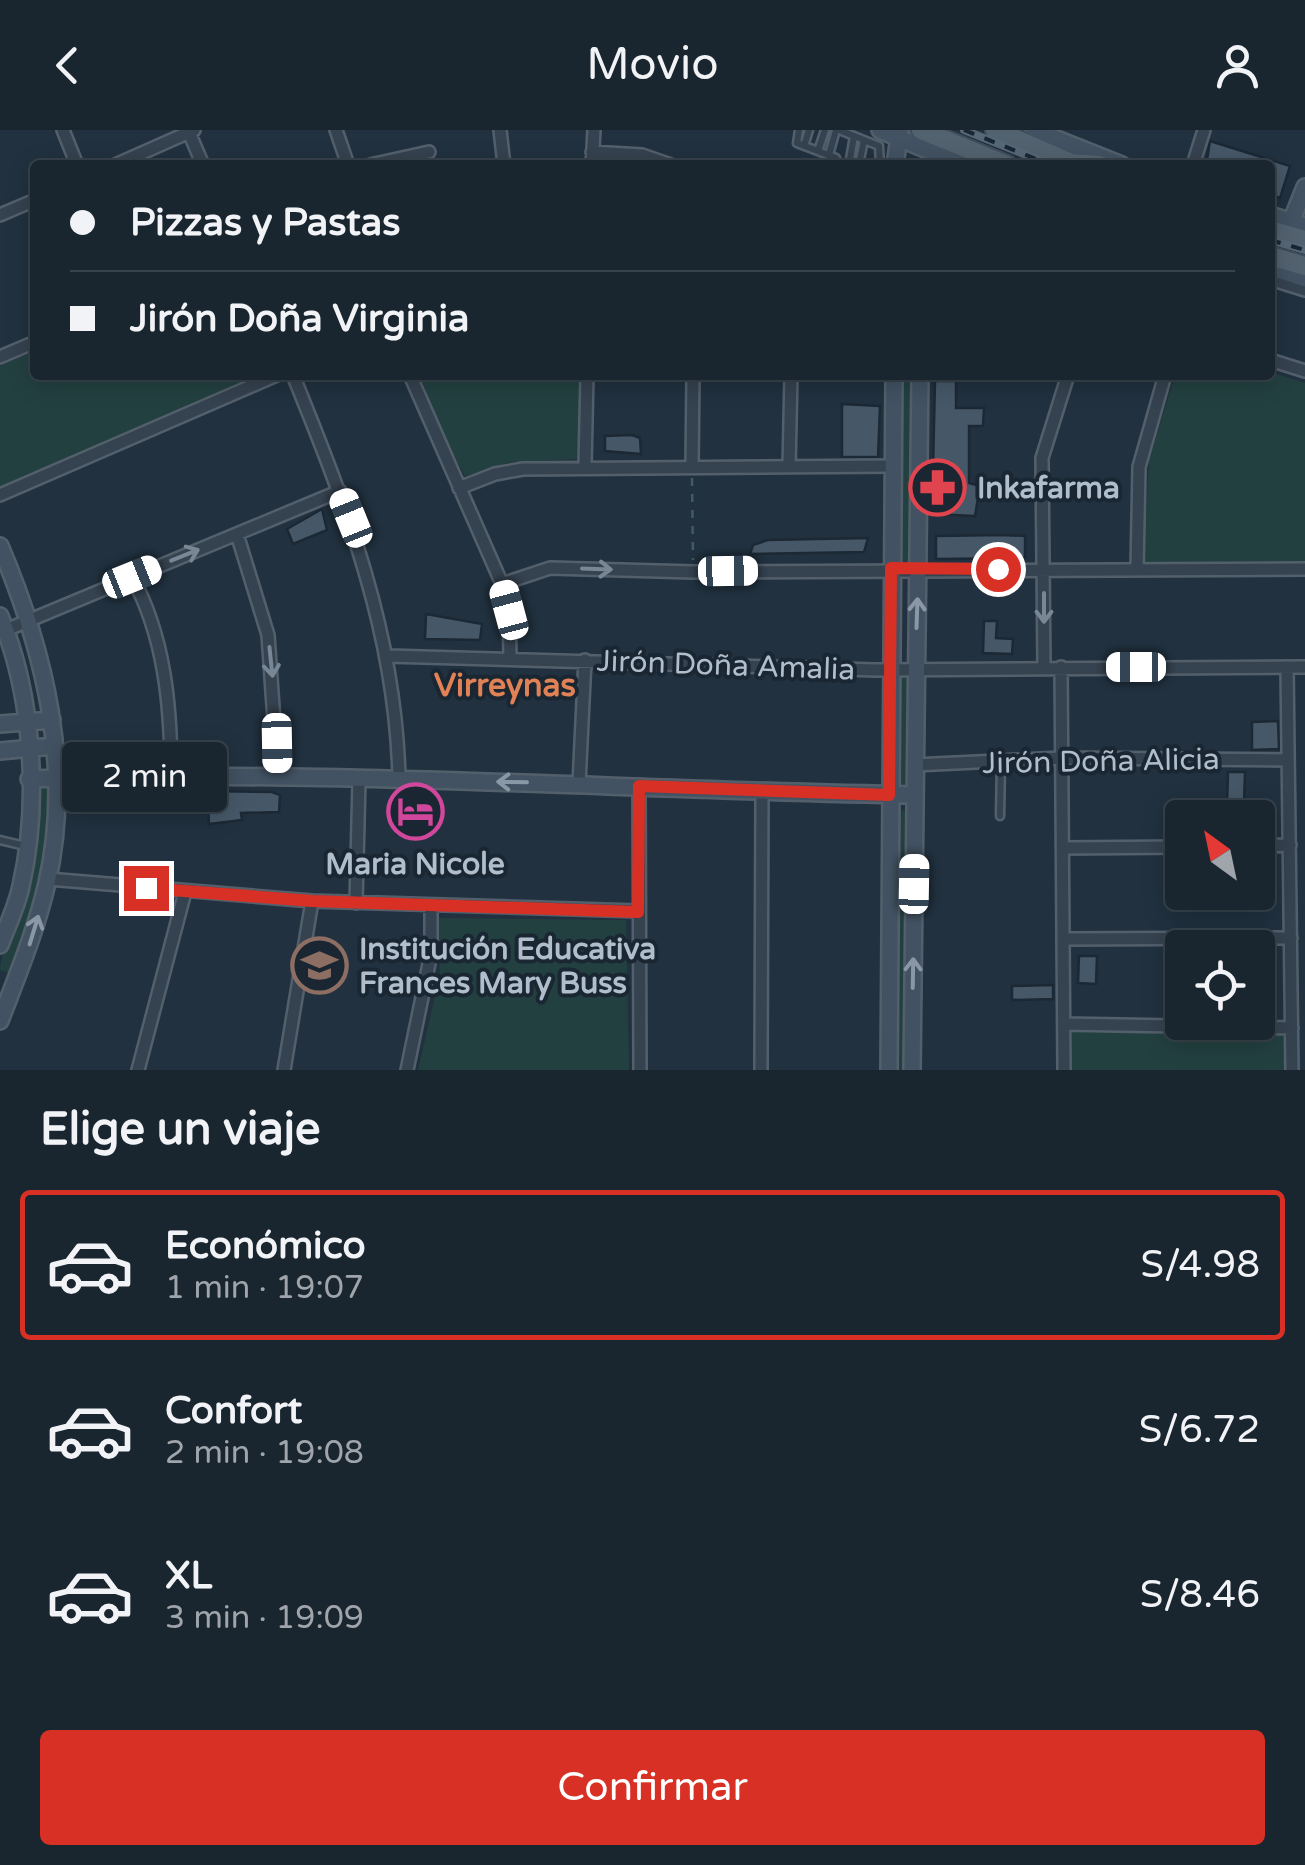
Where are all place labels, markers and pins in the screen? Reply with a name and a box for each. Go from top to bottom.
pharmacy icon: Inkafarma [908,458,968,518]
place label: Inkafarma [977,470,1120,507]
hotel icon: Maria Nicole [385,781,445,841]
place label: Maria Nicole [325,846,505,883]
place label: Institución Educativa Frances Mary Buss [359,931,656,1002]
school or university icon: Institución Educativa Frances Mary Buss [290,936,350,996]

